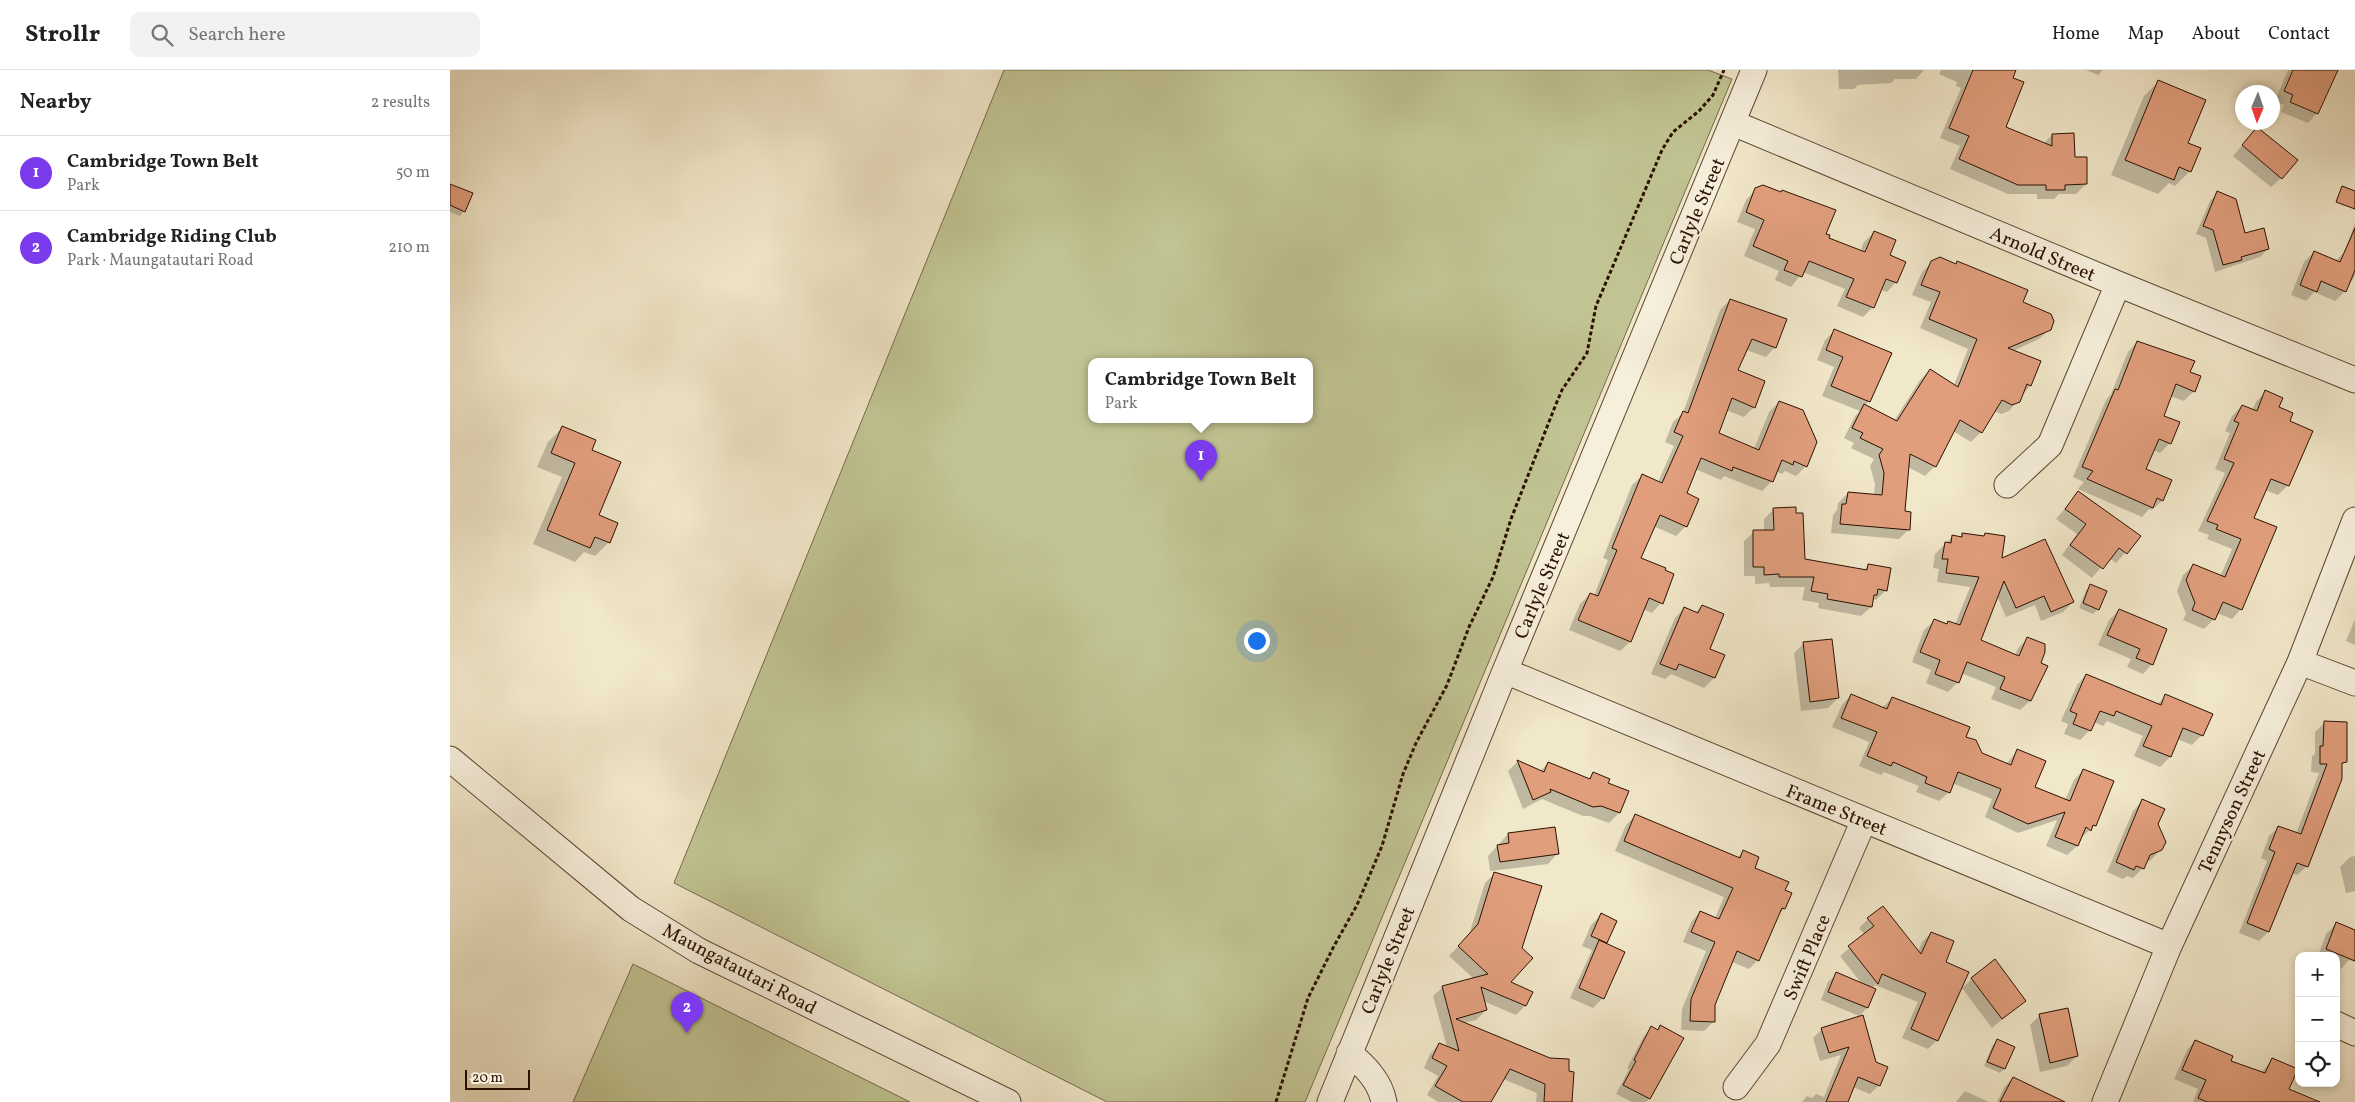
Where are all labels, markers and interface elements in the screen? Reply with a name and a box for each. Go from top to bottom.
search box [130,12,480,57]
text: Strollr [25,18,100,52]
icon: search [148,21,176,49]
text: Search here [188,22,286,48]
text: Home [2052,22,2100,47]
text: Map [2128,22,2164,47]
text: About [2192,22,2240,47]
text: Contact [2268,22,2330,47]
north arrow [2235,85,2280,130]
text: Nearby [20,88,91,117]
text: 2 results [371,92,430,114]
text: Cambridge Town Belt [67,149,259,175]
street label: Carlyle Street [1664,154,1732,269]
text: 1 [33,162,39,184]
text: 50 m [396,162,430,184]
text: Park [67,175,100,197]
street label: Arnold Street [1985,221,2099,289]
text: Cambridge Riding Club [67,224,277,250]
text: 2 [32,237,40,259]
text: 210 m [388,237,430,259]
text: Park · Maungatautari Road [67,250,254,272]
popup [1088,358,1313,423]
text: Cambridge Town Belt [1105,367,1296,393]
text: Park [1105,393,1137,415]
pin: 1 [1185,440,1217,481]
street label: Carlyle Street [1509,528,1577,643]
your location [1244,628,1270,654]
street label: Tennyson Street [2193,745,2273,878]
street label: Frame Street [1782,779,1891,843]
street label: Carlyle Street [1355,903,1422,1019]
street label: Swift Place [1778,911,1838,1005]
street label: Maungatautari Road [657,918,821,1021]
map controls [2295,952,2340,1087]
button: + [2295,952,2340,997]
pin: 2 [671,992,703,1033]
button: − [2295,997,2340,1042]
button: locate [2295,1042,2340,1087]
scale bar [465,1067,530,1090]
text: 20 m [472,1069,503,1088]

